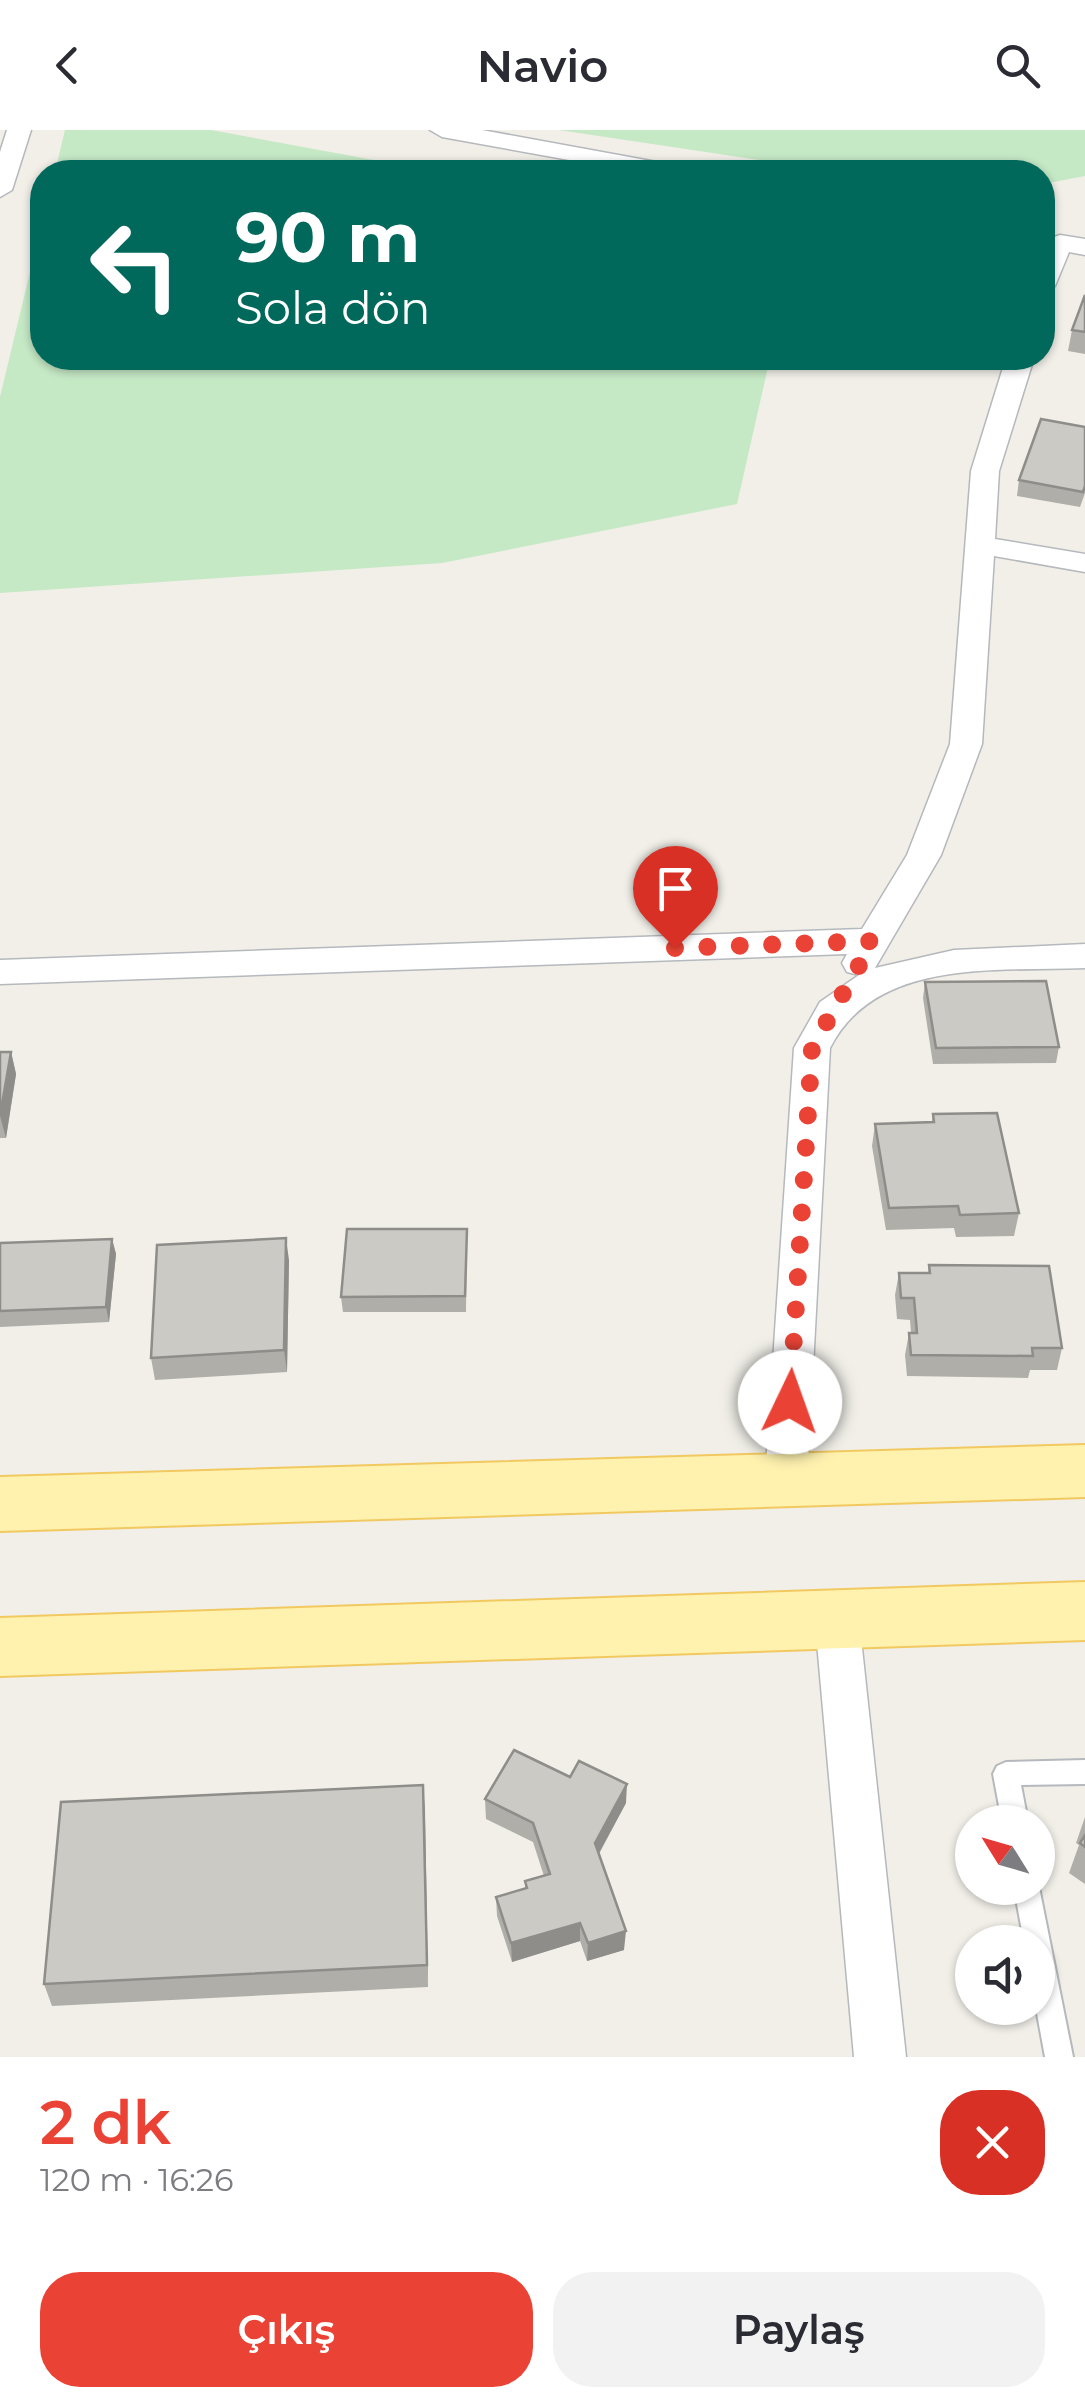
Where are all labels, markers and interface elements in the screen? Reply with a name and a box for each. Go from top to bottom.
icon: back [40,38,95,93]
text: Navio [477,38,608,93]
icon: search [990,38,1045,93]
text: 90 m [235,194,420,280]
icon: left [70,200,200,330]
text: Sola dön [235,280,430,335]
pin [633,846,718,949]
icon: arrive [648,861,703,916]
position arrow [738,1350,842,1454]
north arrow [955,1805,1055,1905]
map controls [955,1805,1055,2025]
button: sound [955,1925,1055,2025]
text: 2 dk [40,2086,171,2159]
button: close [940,2090,1045,2195]
text: 120 m · 16:26 [40,2160,233,2199]
button: Çıkış [40,2272,533,2387]
button: Paylaş [553,2272,1045,2387]

